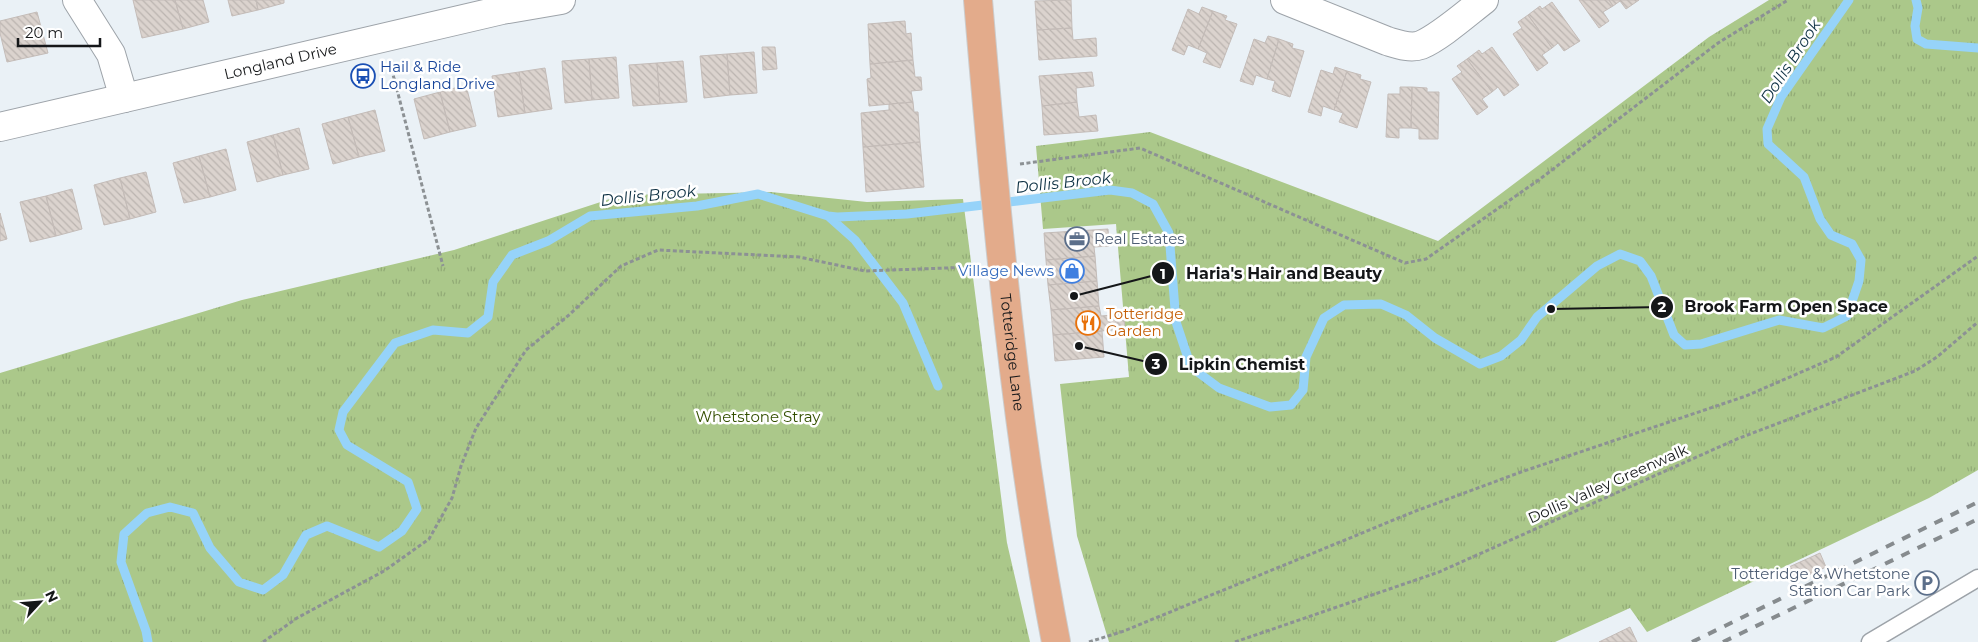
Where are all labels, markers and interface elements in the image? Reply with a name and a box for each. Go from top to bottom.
scale bar [18,15,100,47]
water label: Dollis Brook [1756,15,1825,107]
text: 20 m [25,23,63,42]
street label: Longland Drive [222,39,339,83]
place label: Hail & Ride Longland Drive [380,57,495,93]
bus stop icon: Hail & Ride Longland Drive [350,63,376,89]
water label: Dollis Brook [1014,168,1113,197]
water label: Dollis Brook [599,181,698,210]
office icon: Real Estates [1064,226,1090,252]
place label: Real Estates [1094,229,1185,248]
shop icon: Village News [1059,258,1085,284]
callout: Haria's Hair and Beauty [1151,258,1392,289]
place label: Village News [958,261,1054,280]
text: 1 [1160,264,1166,283]
text: Haria's Hair and Beauty [1186,264,1382,283]
callout: Brook Farm Open Space [1650,291,1898,322]
street label: Totteridge Lane [996,293,1029,412]
text: 2 [1658,297,1667,316]
text: Brook Farm Open Space [1684,297,1888,316]
place label: Totteridge Garden [1106,304,1183,340]
restaurant icon: Totteridge Garden [1075,310,1101,336]
callout: Lipkin Chemist [1144,348,1315,379]
text: 3 [1151,354,1161,373]
text: Lipkin Chemist [1179,355,1305,374]
park label: Whetstone Stray [696,407,821,426]
street label: Dollis Valley Greenwalk [1525,440,1691,527]
place label: Totteridge & Whetstone Station Car Park [1731,564,1910,600]
parking icon: Totteridge & Whetstone Station Car Park [1914,570,1940,596]
north arrow [15,577,65,627]
text: N [41,587,62,605]

